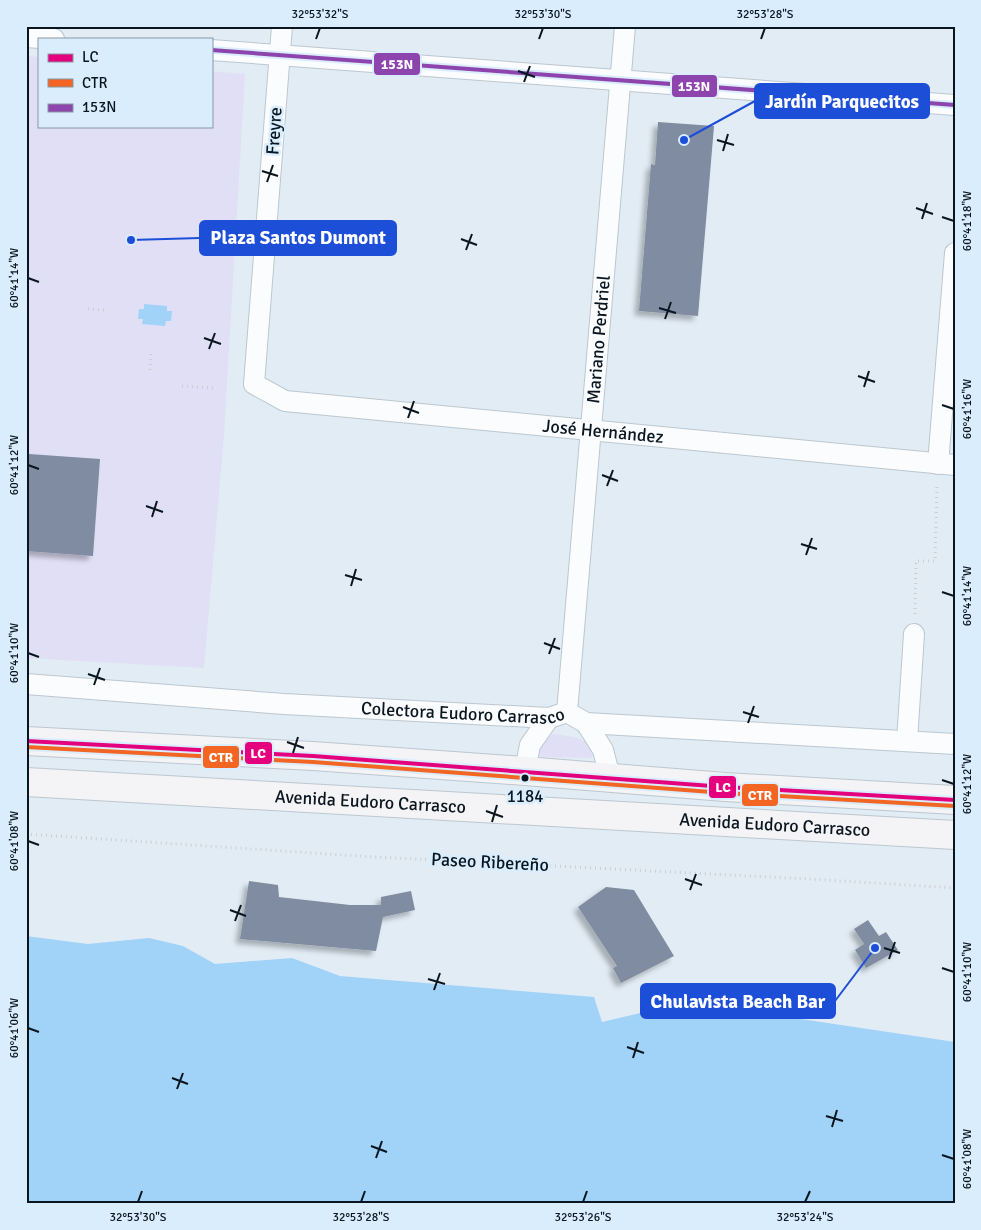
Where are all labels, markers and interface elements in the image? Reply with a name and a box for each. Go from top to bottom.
text: 32°53'32"S [291,7,349,22]
text: 32°53'30"S [514,7,572,22]
text: 32°53'28"S [736,7,794,22]
legend [38,38,212,128]
text: LC [82,48,98,66]
line badge: 153N [373,52,421,76]
text: 153N [381,56,413,73]
text: CTR [82,74,107,92]
line badge: 153N [671,74,718,98]
text: 153N [678,78,710,95]
callout: Jardín Parquecitos [755,84,929,118]
text: Jardín Parquecitos [765,90,919,114]
text: 153N [82,98,117,116]
street label: Freyre [261,106,287,156]
text: 60°41'18"W [960,191,975,251]
callout: Plaza Santos Dumont [200,221,396,255]
text: Plaza Santos Dumont [210,226,386,250]
text: 60°41'14"W [7,248,22,308]
street label: Mariano Perdriel [582,274,615,404]
text: 60°41'16"W [960,379,975,439]
street label: José Hernández [542,415,665,448]
text: 60°41'12"W [7,435,22,495]
text: 60°41'14"W [960,566,975,626]
text: 60°41'10"W [7,623,22,683]
street label: Colectora Eudoro Carrasco [360,697,568,729]
line badge: LC [244,741,273,765]
line badge: CTR [202,745,240,769]
text: LC [250,745,266,762]
text: CTR [209,749,234,766]
text: 60°41'12"W [960,754,975,814]
marker: 1184 [520,773,530,783]
line badge: LC [708,775,737,799]
text: LC [715,779,731,796]
line badge: CTR [741,783,779,807]
street label: Avenida Eudoro Carrasco [274,785,467,818]
place label: 1184 [507,786,543,807]
text: CTR [748,787,773,804]
street label: Avenida Eudoro Carrasco [679,808,871,841]
text: 60°41'08"W [7,811,22,871]
street label: Paseo Ribereño [431,848,549,876]
text: 60°41'10"W [960,942,975,1002]
callout: Chulavista Beach Bar [641,984,835,1018]
text: Chulavista Beach Bar [651,990,826,1014]
text: 60°41'06"W [7,998,22,1058]
text: 60°41'08"W [960,1129,975,1189]
text: 32°53'30"S [109,1210,167,1225]
text: 32°53'28"S [332,1210,390,1225]
text: 32°53'26"S [554,1210,612,1225]
text: 32°53'24"S [776,1210,834,1225]

